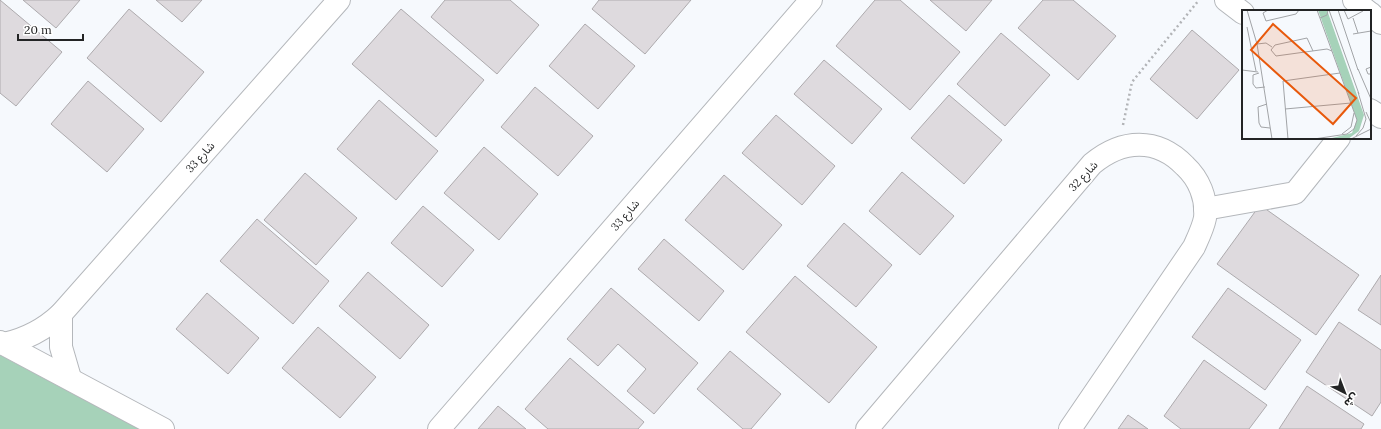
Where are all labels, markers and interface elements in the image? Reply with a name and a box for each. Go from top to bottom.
inset map [1242,10,1371,139]
scale bar [18,16,83,42]
text: 20 m [24,22,52,37]
street label: شارع 33 [183,138,218,176]
street label: شارع 32 [1065,158,1102,195]
street label: شارع 33 [608,196,643,234]
north arrow [1325,373,1365,413]
text: ش [1341,390,1362,411]

